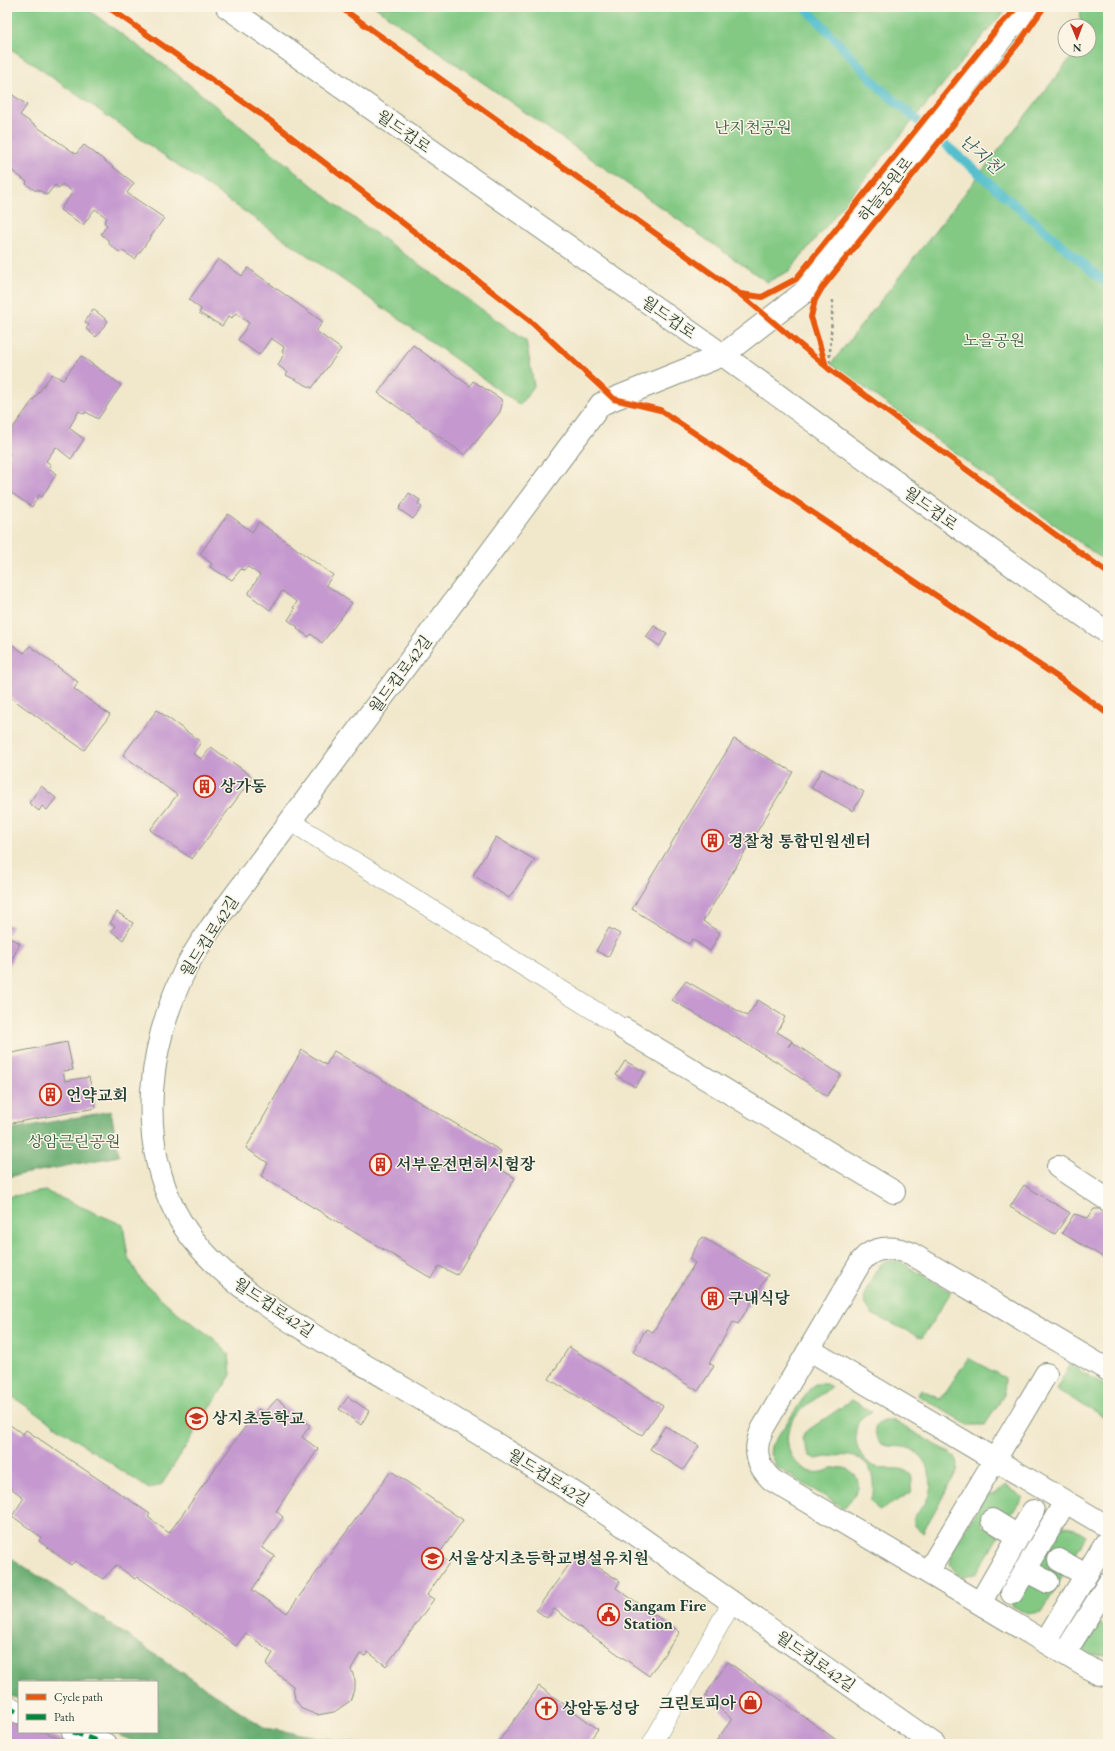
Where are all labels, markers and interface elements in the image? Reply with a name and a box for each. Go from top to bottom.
north arrow [1057,18,1097,58]
text: N [1073,41,1082,55]
street label: 월드컵로 [372,105,436,158]
park label: 난지천공원 [714,117,792,138]
water label: 난지천 [955,130,1008,179]
street label: 하늘공원로 [853,152,918,226]
street label: 월드컵로 [637,291,701,344]
park label: 노을공원 [963,330,1025,351]
street label: 월드컵로 [900,482,962,535]
street label: 월드컵로42길 [364,631,437,718]
building icon: 상가동 [192,773,218,799]
place label: 상가동 [220,776,267,797]
building icon: 경찰청 통합민원센터 [699,828,725,854]
place label: 경찰청 통합민원센터 [728,831,871,852]
street label: 월드컵로42길 [175,892,243,981]
building icon: 언약교회 [37,1082,63,1108]
place label: 언약교회 [66,1085,128,1106]
park label: 상암근린공원 [28,1131,120,1152]
building icon: 서부운전면허시험장 [368,1151,394,1177]
place label: 서부운전면허시험장 [396,1154,536,1175]
street label: 월드컵로42길 [229,1273,318,1342]
building icon: 구내식당 [700,1285,726,1311]
place label: 구내식당 [728,1288,790,1309]
school or university icon: 상지초등학교 [184,1405,210,1431]
place label: 상지초등학교 [212,1408,305,1429]
street label: 월드컵로42길 [504,1444,594,1511]
school or university icon: 서울상지초등학교병설유치원 [419,1545,445,1571]
place label: 서울상지초등학교병설유치원 [448,1548,649,1569]
place label: Sangam Fire Station [624,1595,707,1634]
public building icon: Sangam Fire Station [595,1601,621,1627]
street label: 월드컵로42길 [772,1626,860,1697]
legend [18,1681,158,1733]
text: Cycle path [54,1689,103,1705]
shop icon: 크린토피아 [738,1690,764,1716]
place label: 크린토피아 [659,1693,737,1714]
church icon: 상암동성당 [533,1695,559,1721]
place label: 상암동성당 [562,1698,640,1719]
text: Path [54,1709,75,1725]

